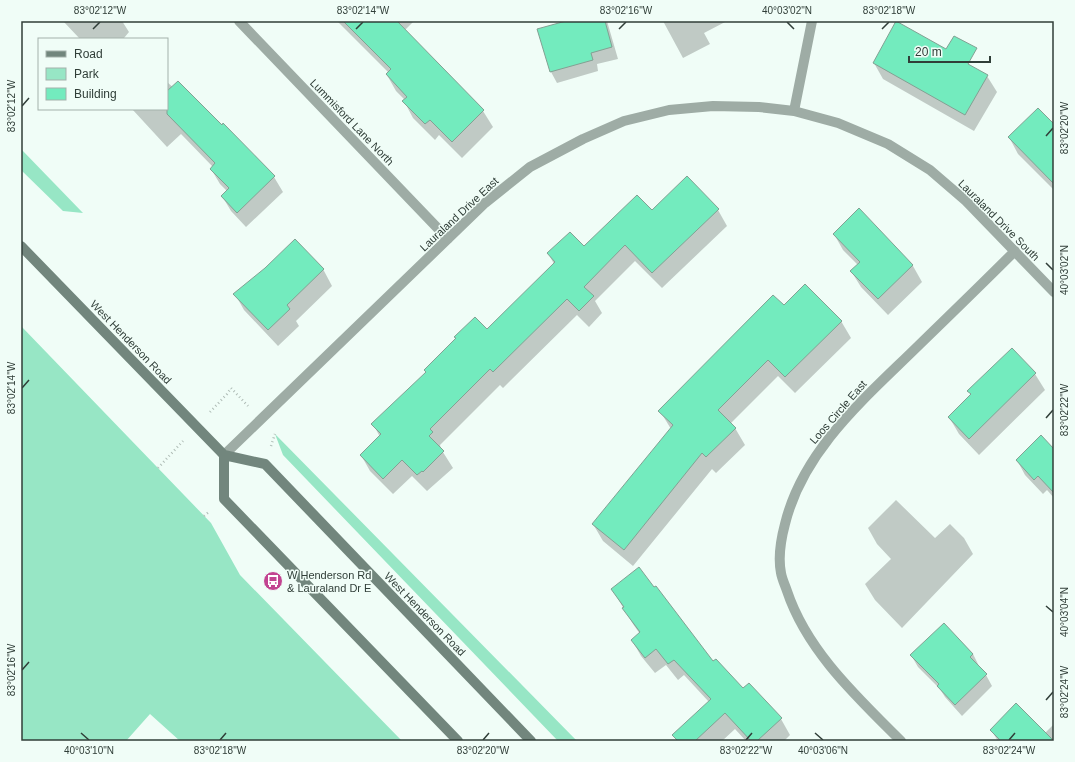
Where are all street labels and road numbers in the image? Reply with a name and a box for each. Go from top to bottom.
street label: Lummisford Lane North [308,76,396,168]
street label: Lauraland Drive East [417,175,501,253]
street label: Lauraland Drive South [956,177,1042,263]
street label: West Henderson Road [88,298,174,386]
street label: Loos Circle East [807,378,869,446]
street label: West Henderson Road [382,570,468,658]

